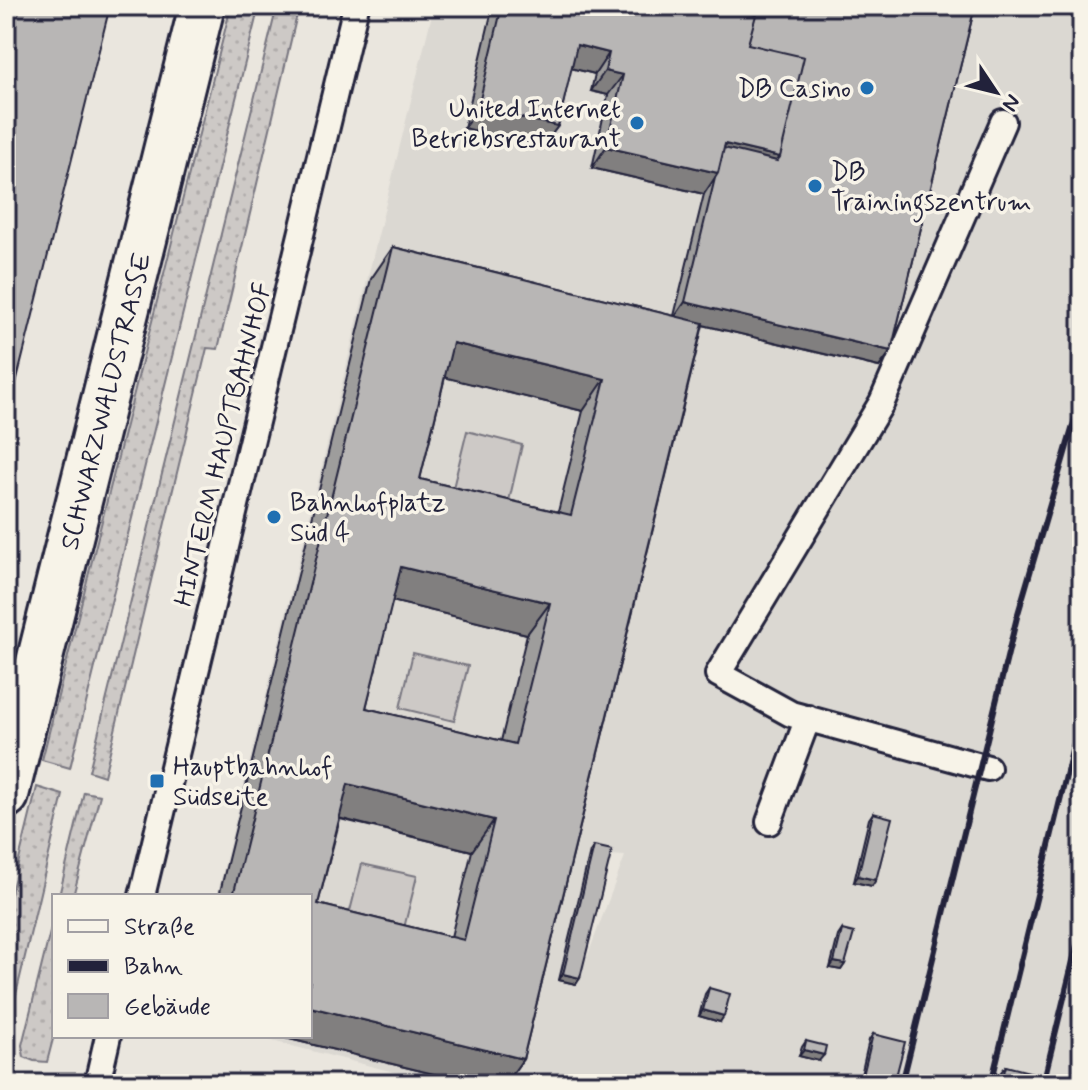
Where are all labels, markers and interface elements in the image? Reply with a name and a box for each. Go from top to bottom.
north arrow [956,52,1036,132]
place label: DB Casino [738,73,851,107]
marker: DB Casino [858,79,876,97]
text: N [995,88,1026,116]
place label: United Internet Betriebsrestaurant [411,93,621,157]
marker: United Internet Betriebsrestaurant [628,114,646,132]
place label: DB Trainingszentrum [831,156,1032,223]
marker: DB Trainingszentrum [806,177,824,195]
street label: SCHWARZWALDSTRASSE [53,249,160,554]
street label: HINTERM HAUPTBAHNHOF [167,279,281,610]
place label: Bahnhofplatz Süd 4 [290,487,446,551]
marker: Bahnhofplatz Süd 4 [265,508,283,526]
place label: Hauptbahnhof Südseite [173,751,332,815]
marker: Hauptbahnhof Südseite [148,772,166,790]
legend [52,894,312,1038]
text: Straße [124,912,195,943]
text: Bahn [124,952,183,983]
text: Gebäude [124,992,211,1023]

